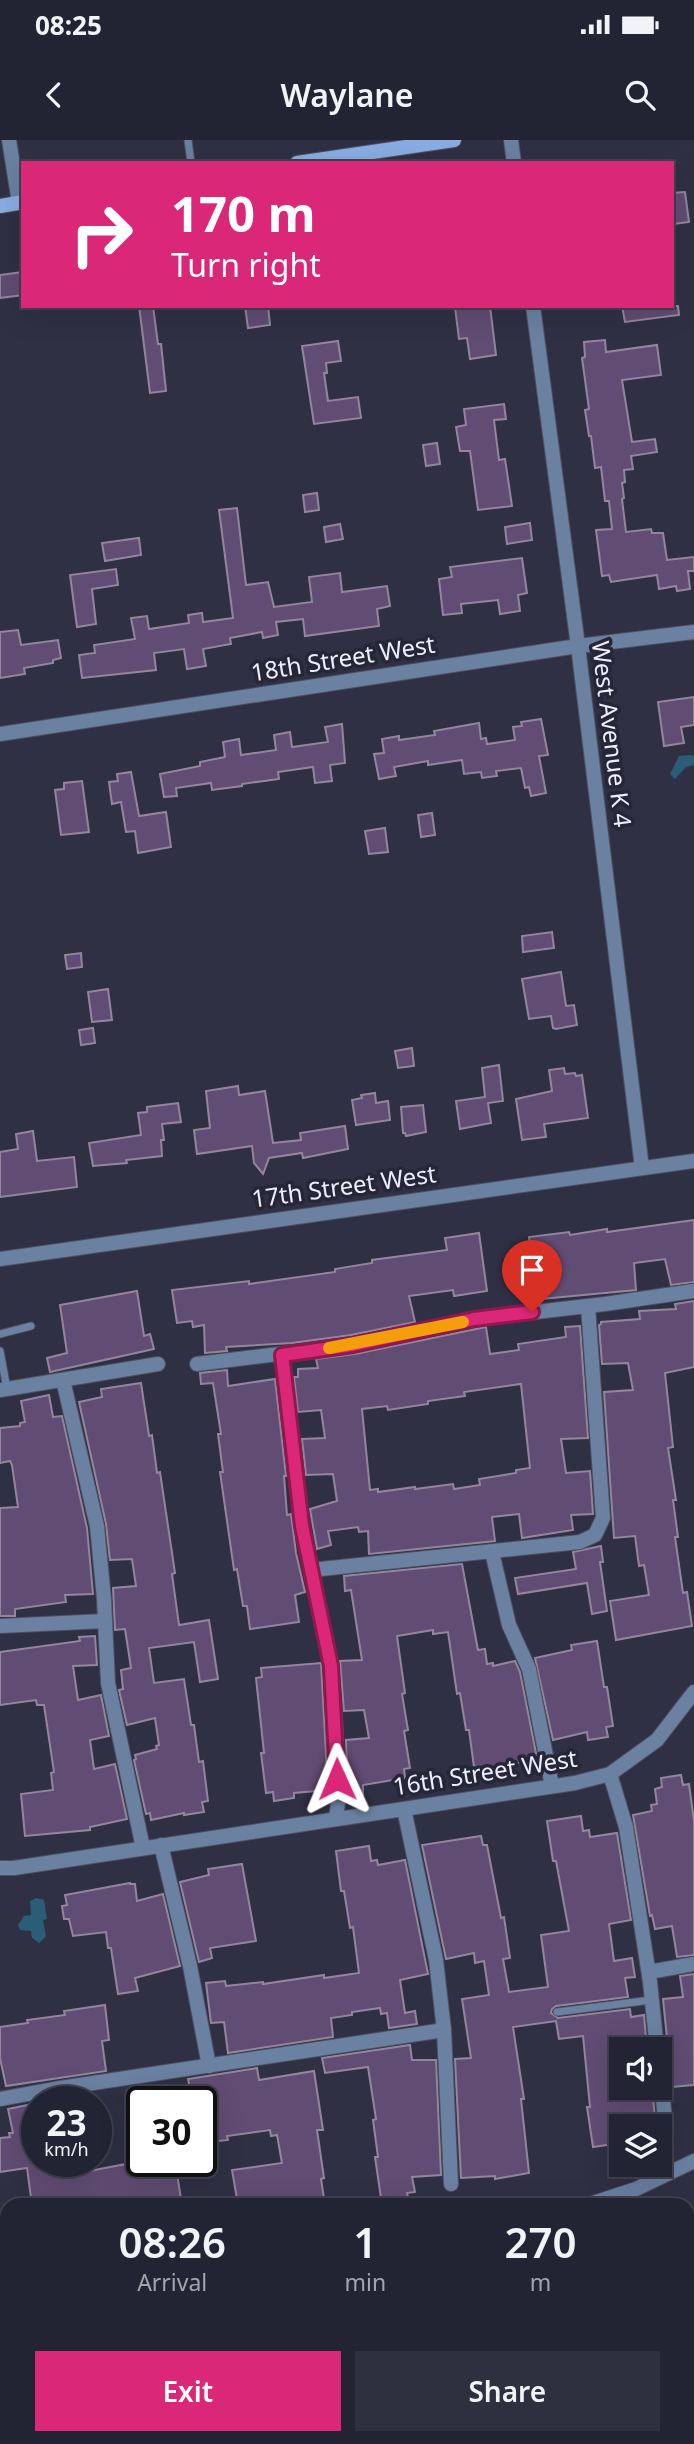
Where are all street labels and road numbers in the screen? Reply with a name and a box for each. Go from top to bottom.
street label: 18th Street West [248,627,438,688]
street label: West Avenue K 4 [585,639,640,829]
street label: 17th Street West [249,1156,438,1215]
street label: 16th Street West [390,1741,580,1802]

